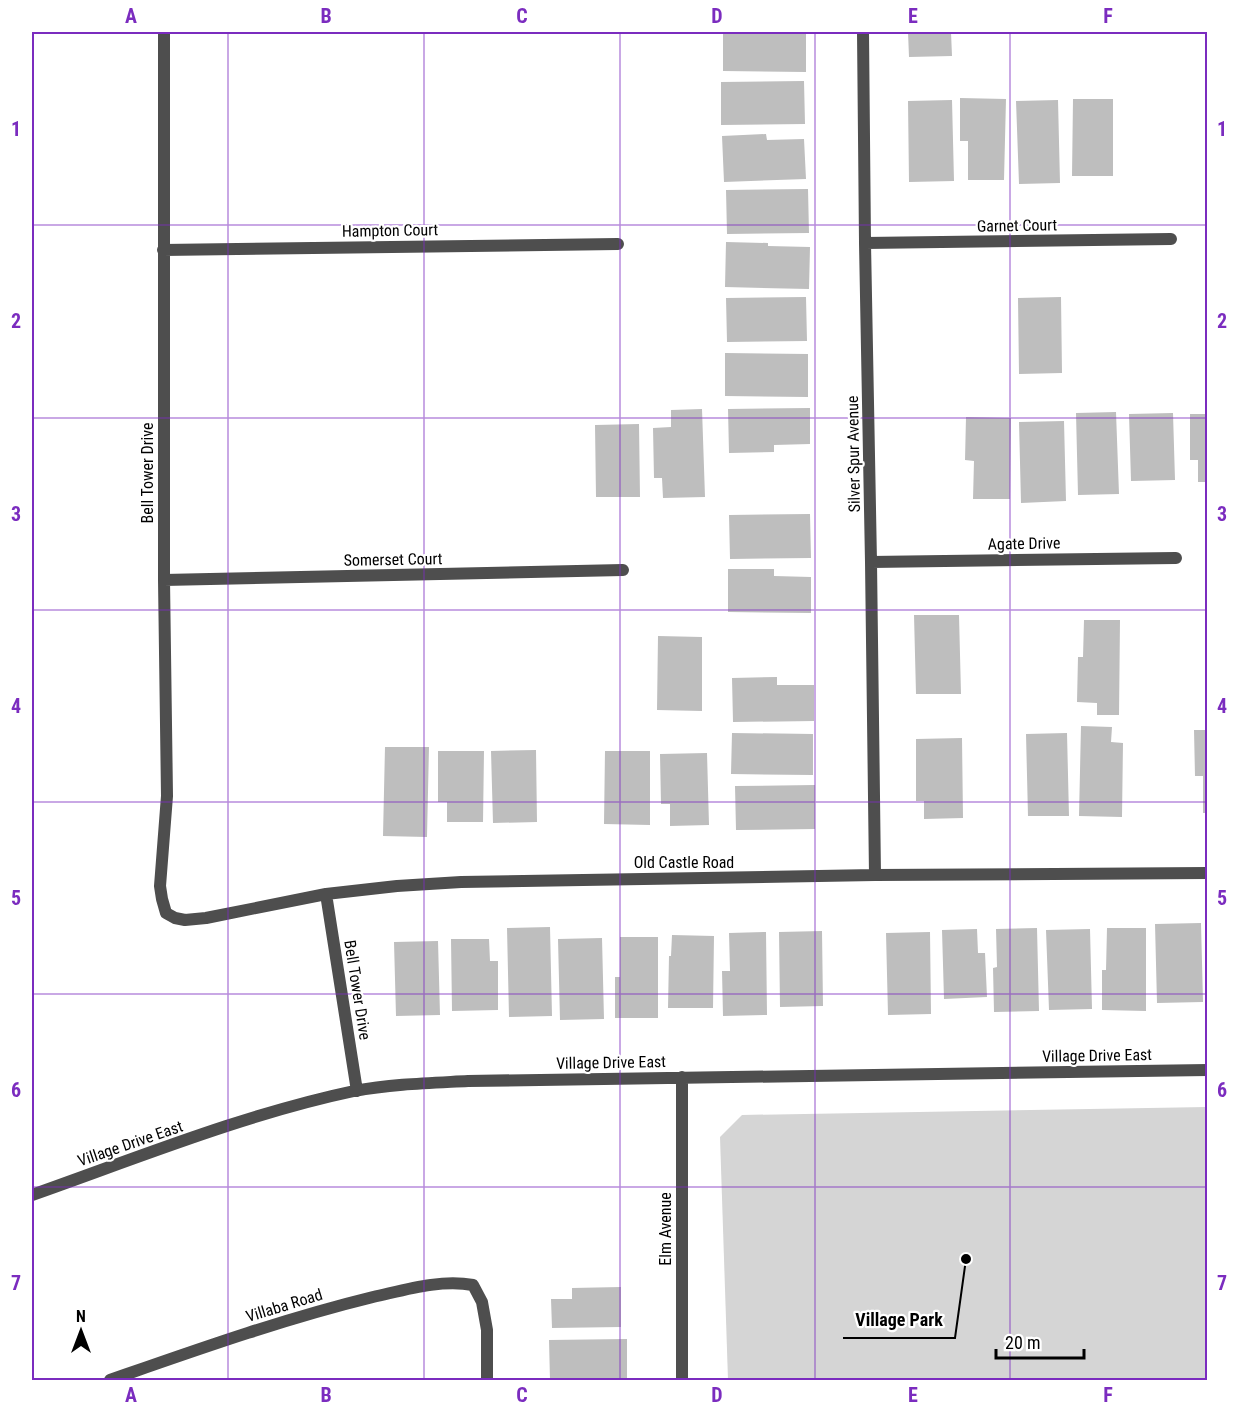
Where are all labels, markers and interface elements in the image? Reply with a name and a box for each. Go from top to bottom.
text: A [125,4,137,28]
text: B [320,4,332,28]
text: C [516,4,528,28]
text: D [711,4,723,28]
text: E [908,4,918,28]
text: F [1103,4,1113,28]
text: 1 [11,117,21,141]
text: 1 [1217,117,1227,141]
street label: Garnet Court [977,215,1058,236]
street label: Hampton Court [342,220,439,241]
text: 2 [11,309,21,333]
text: 2 [1217,309,1227,333]
street label: Silver Spur Avenue [843,395,864,513]
street label: Bell Tower Drive [138,423,157,523]
text: 3 [11,502,21,526]
text: 3 [1217,502,1227,526]
street label: Agate Drive [988,533,1060,554]
street label: Somerset Court [343,549,443,570]
text: 4 [11,694,21,718]
text: 4 [1217,694,1227,718]
street label: Old Castle Road [634,853,734,872]
text: 5 [11,886,21,910]
text: 5 [1217,886,1227,910]
street label: Bell Tower Drive [340,939,375,1041]
street label: Village Drive East [1042,1045,1152,1066]
street label: Village Drive East [556,1052,666,1073]
text: 6 [11,1078,21,1102]
text: 6 [1217,1078,1227,1102]
street label: Village Drive East [75,1117,185,1170]
street label: Elm Avenue [656,1192,675,1266]
text: 7 [11,1271,21,1295]
text: 7 [1217,1271,1227,1295]
street label: Villaba Road [244,1285,325,1326]
north arrow [51,1301,111,1361]
callout: Village Park [843,1302,955,1338]
text: N [76,1307,86,1326]
text: Village Park [855,1309,943,1330]
scale bar [996,1322,1084,1360]
text: 20 m [1005,1332,1040,1353]
text: A [125,1383,137,1407]
text: B [320,1383,332,1407]
text: C [516,1383,528,1407]
text: D [711,1383,723,1407]
text: E [908,1383,918,1407]
text: F [1103,1383,1113,1407]

